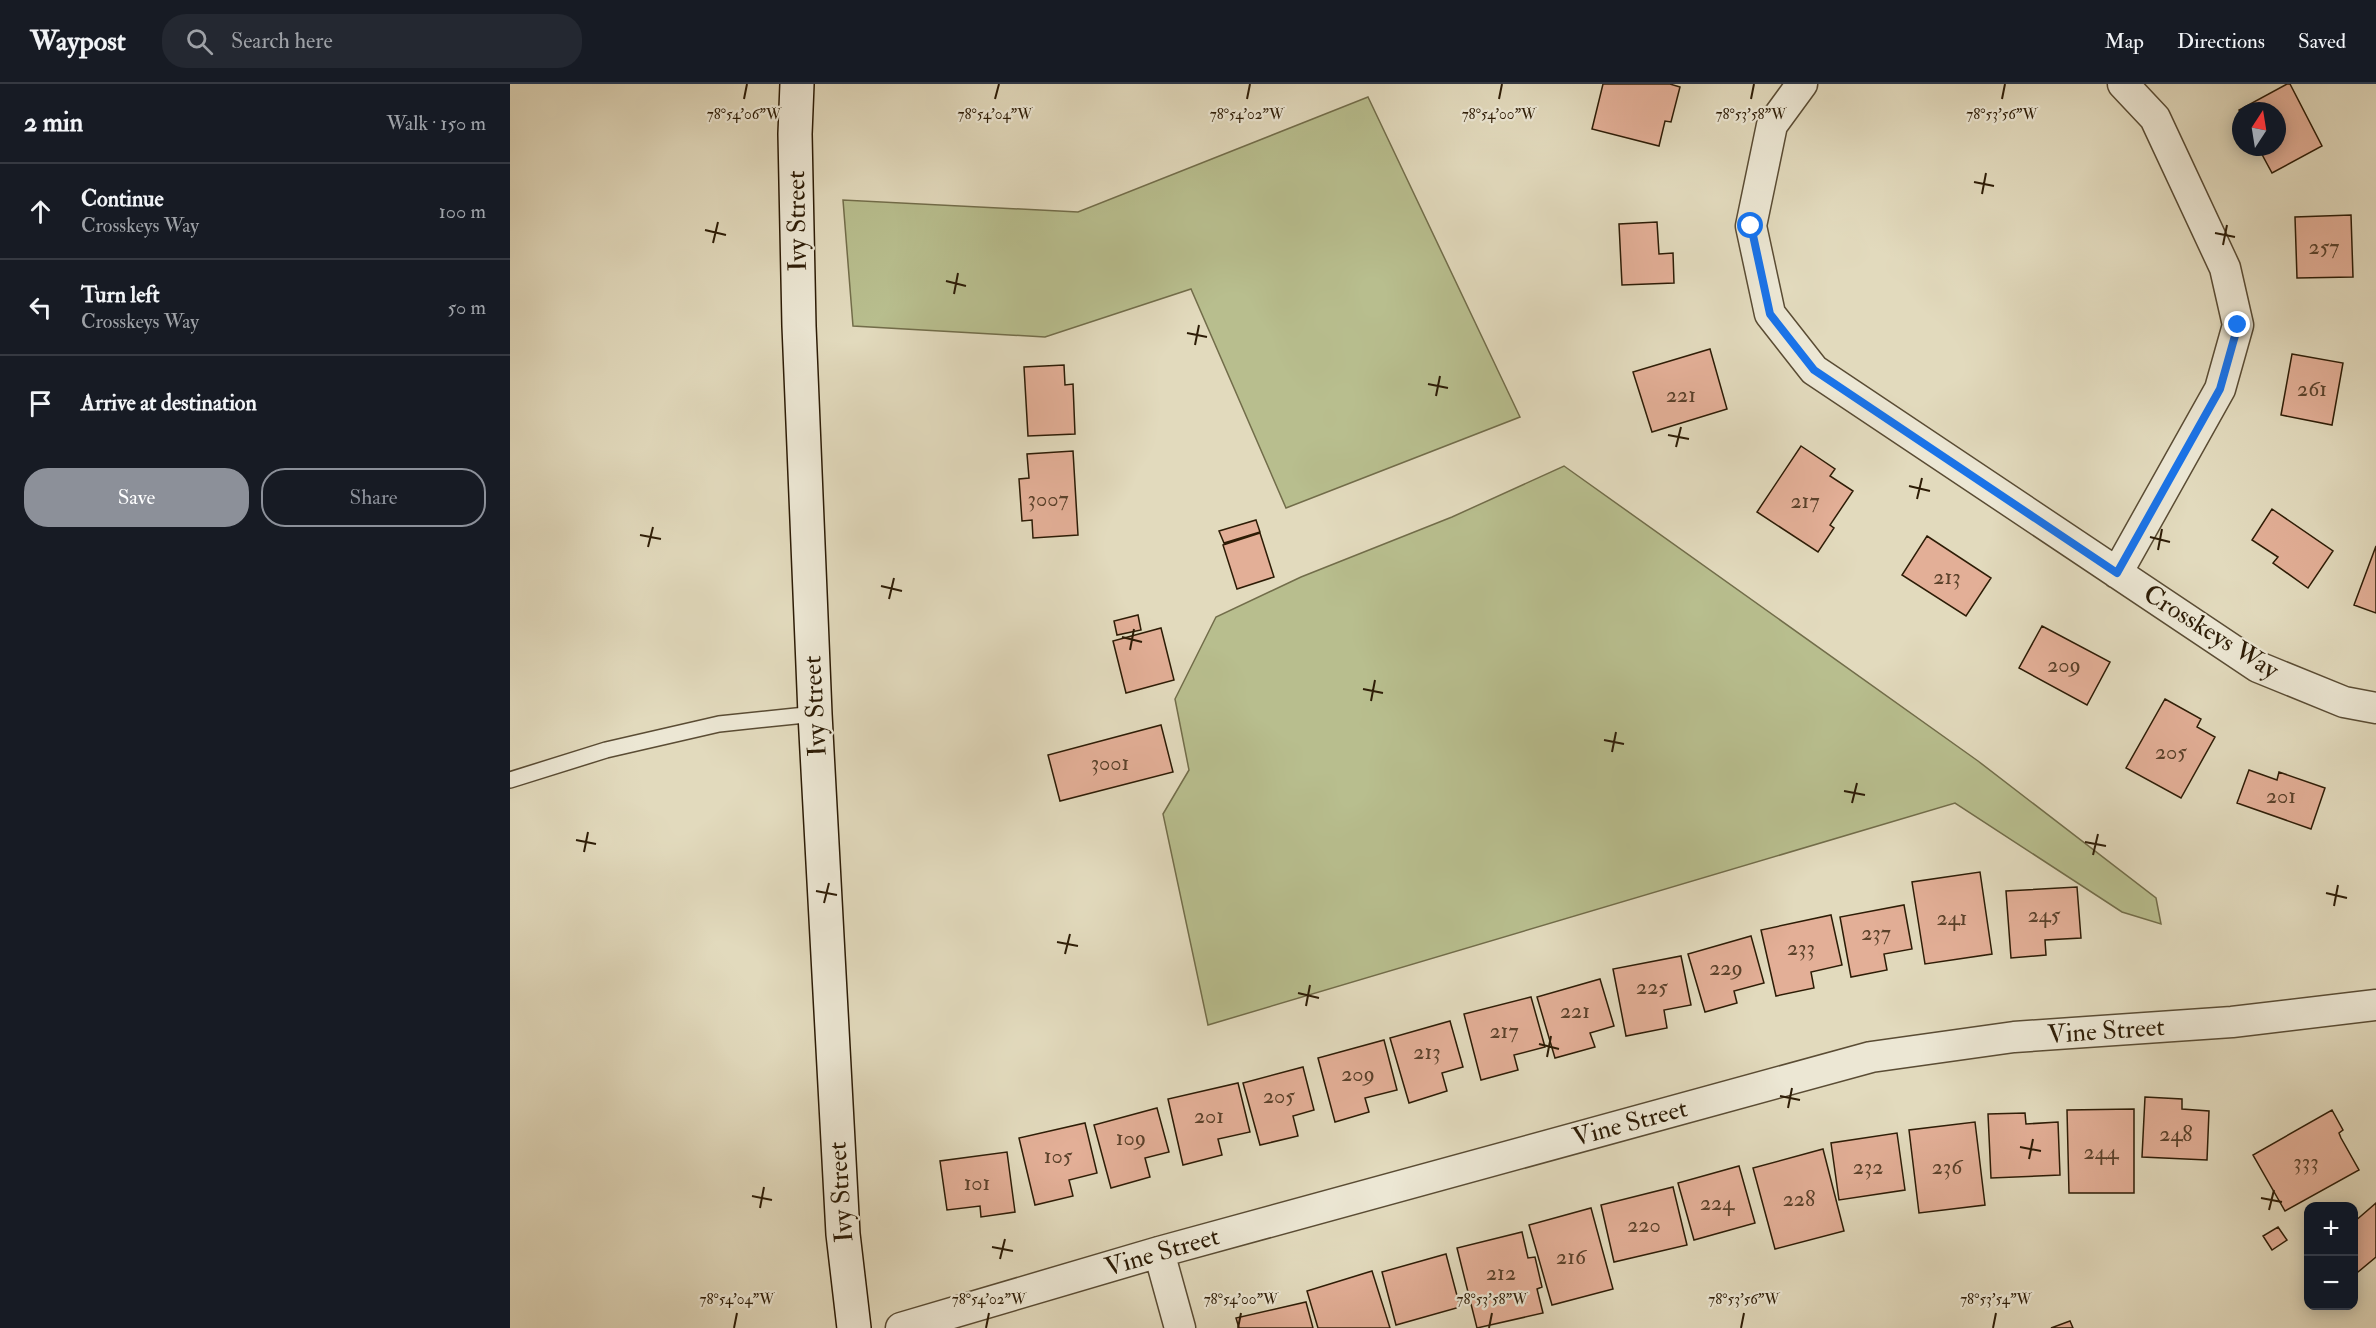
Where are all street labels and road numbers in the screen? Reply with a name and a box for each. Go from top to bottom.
street label: Ivy Street [780,170,814,272]
street label: Crosskeys Way [2137,578,2285,687]
street label: Ivy Street [796,655,834,757]
street label: Vine Street [2046,1011,2166,1051]
street label: Vine Street [1569,1092,1691,1154]
street label: Ivy Street [822,1141,860,1243]
street label: Vine Street [1101,1220,1223,1284]

